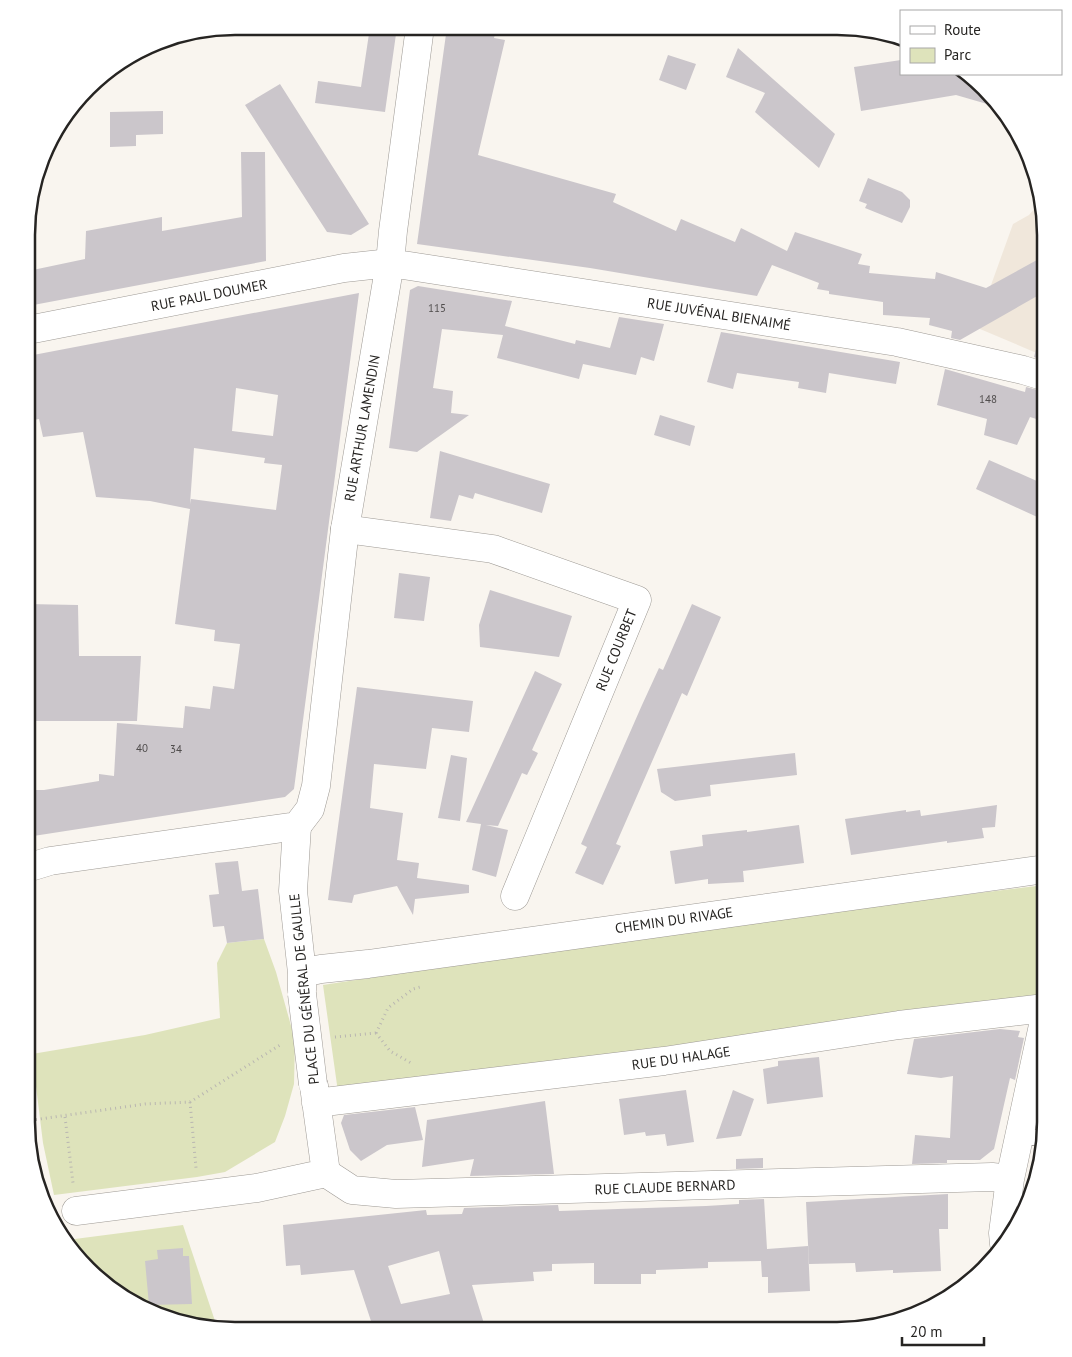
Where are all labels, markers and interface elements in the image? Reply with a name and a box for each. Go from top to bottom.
legend [900,10,1062,75]
text: Route [944,20,981,39]
text: Parc [944,45,971,64]
street label: RUE PAUL DOUMER [149,275,269,315]
street label: RUE JUVÉNAL BIENAIMÉ [646,294,792,334]
house number: 115 [428,301,446,315]
street label: RUE ARTHUR LAMENDIN [340,353,384,503]
house number: 148 [979,392,997,406]
street label: RUE COURBET [591,606,641,694]
house number: 40 [136,741,148,755]
house number: 34 [170,742,182,756]
street label: PLACE DU GÉNÉRAL DE GAULLE [285,893,323,1085]
street label: CHEMIN DU RIVAGE [614,903,734,937]
street label: RUE DU HALAGE [630,1042,732,1074]
street label: RUE CLAUDE BERNARD [594,1176,736,1198]
scale bar [902,1314,984,1346]
text: 20 m [910,1322,943,1341]

